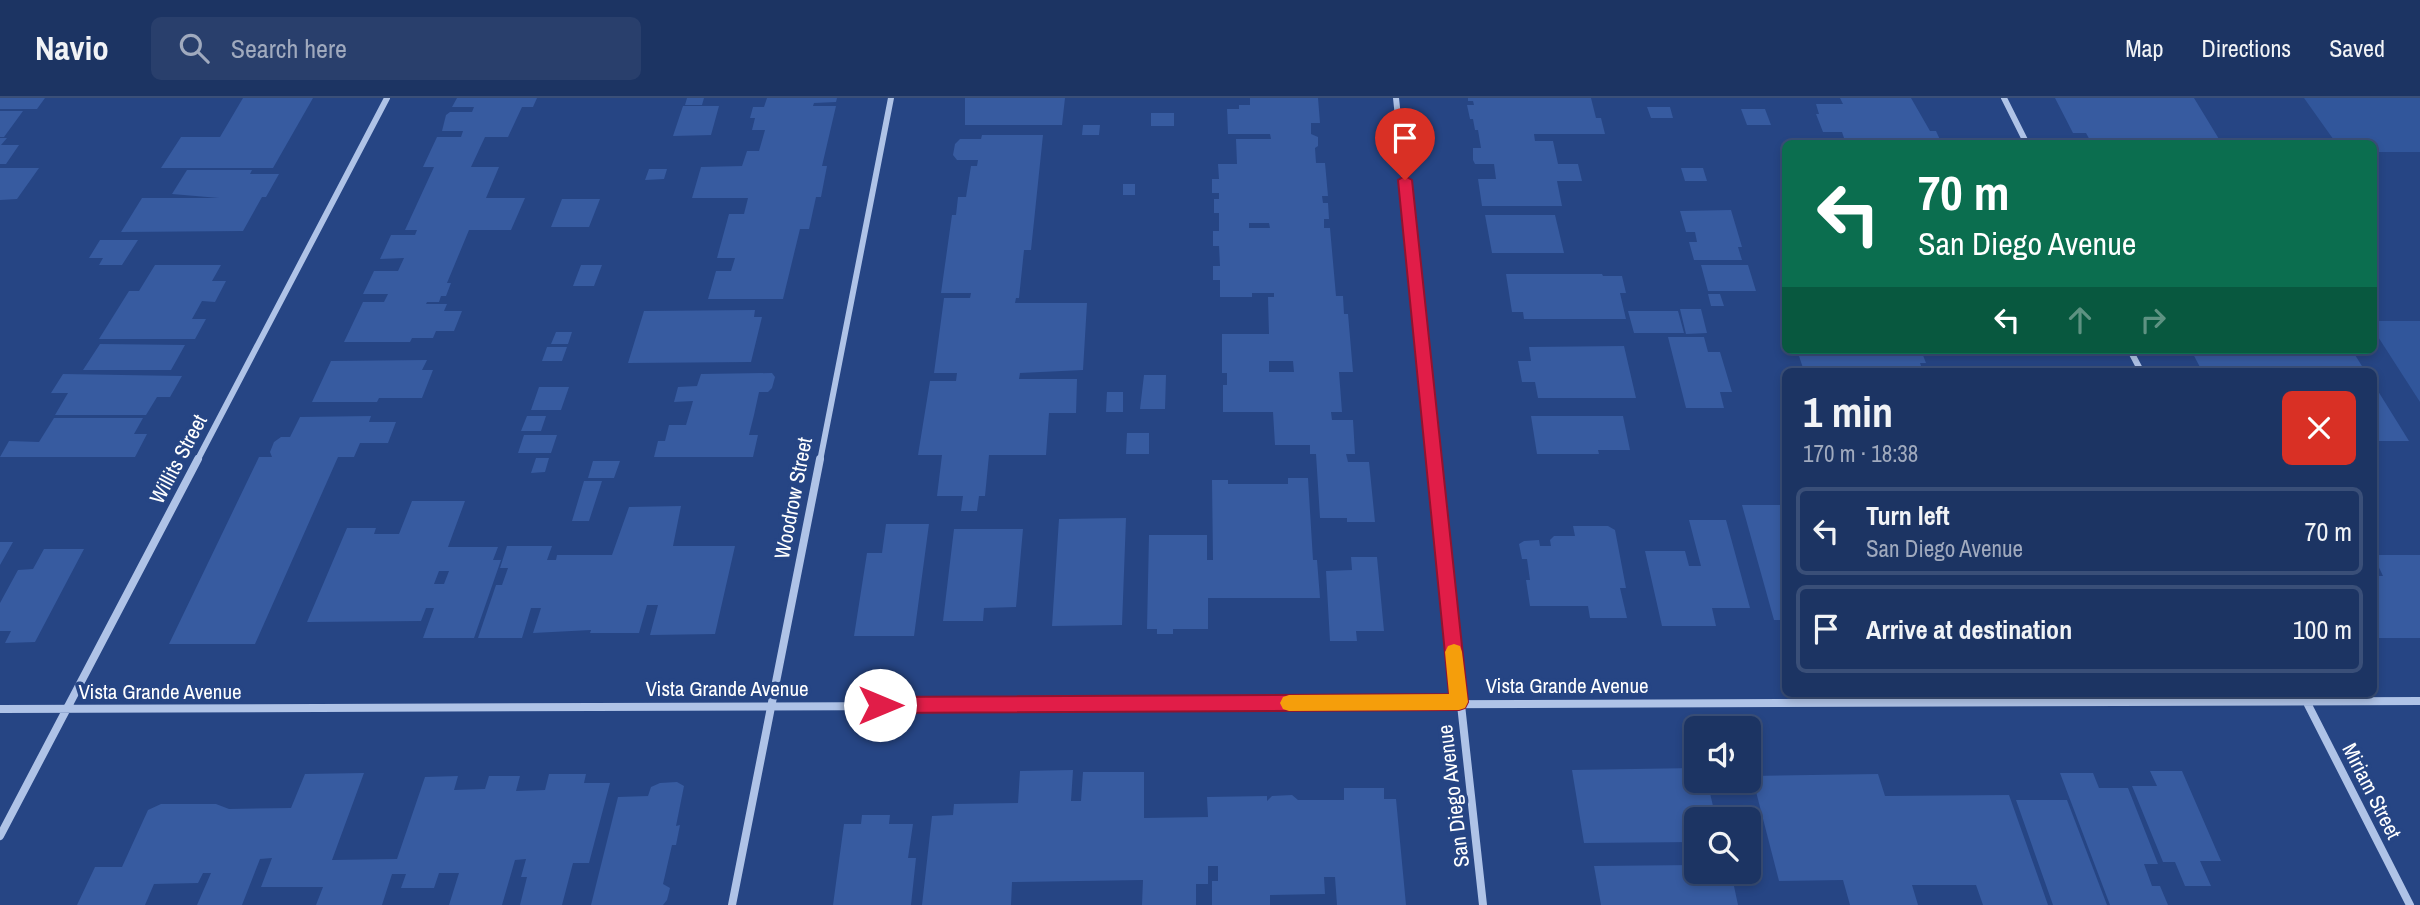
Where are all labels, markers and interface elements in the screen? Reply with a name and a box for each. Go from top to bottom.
search box [151,17,641,80]
text: Navio [35,26,109,70]
icon: search [175,29,213,67]
text: Search here [231,31,347,66]
text: Map [2125,32,2163,64]
text: Directions [2201,32,2291,64]
text: Saved [2329,32,2385,64]
pin [1375,108,1435,180]
icon: arrive [1386,119,1424,157]
text: 70 m [1918,159,2010,225]
icon: left [1803,168,1894,259]
text: San Diego Avenue [1918,222,2136,265]
icon: left [1988,301,2026,339]
icon: ahead [2061,301,2099,339]
icon: right [2134,301,2172,339]
text: 1 min [1803,384,1893,440]
button: close [2282,391,2356,465]
street label: Willits Street [142,409,214,509]
street label: Woodrow Street [767,435,819,561]
text: 170 m · 18:38 [1803,438,1918,469]
text: Turn left [1866,498,1950,533]
icon: left [1807,512,1845,550]
text: 70 m [2305,514,2352,549]
text: San Diego Avenue [1866,533,2023,564]
icon: arrive [1807,610,1845,648]
text: Arrive at destination [1866,612,2072,647]
text: 100 m [2293,612,2352,647]
position arrow [843,668,917,742]
street label: Vista Grande Avenue [1485,671,1649,700]
street label: Vista Grande Avenue [645,674,809,703]
street label: Vista Grande Avenue [78,677,242,706]
map controls [1684,716,1761,884]
button: sound [1684,716,1761,793]
street label: San Diego Avenue [1430,723,1476,869]
street label: Miriam Street [2335,738,2409,844]
button: search [1684,807,1761,884]

